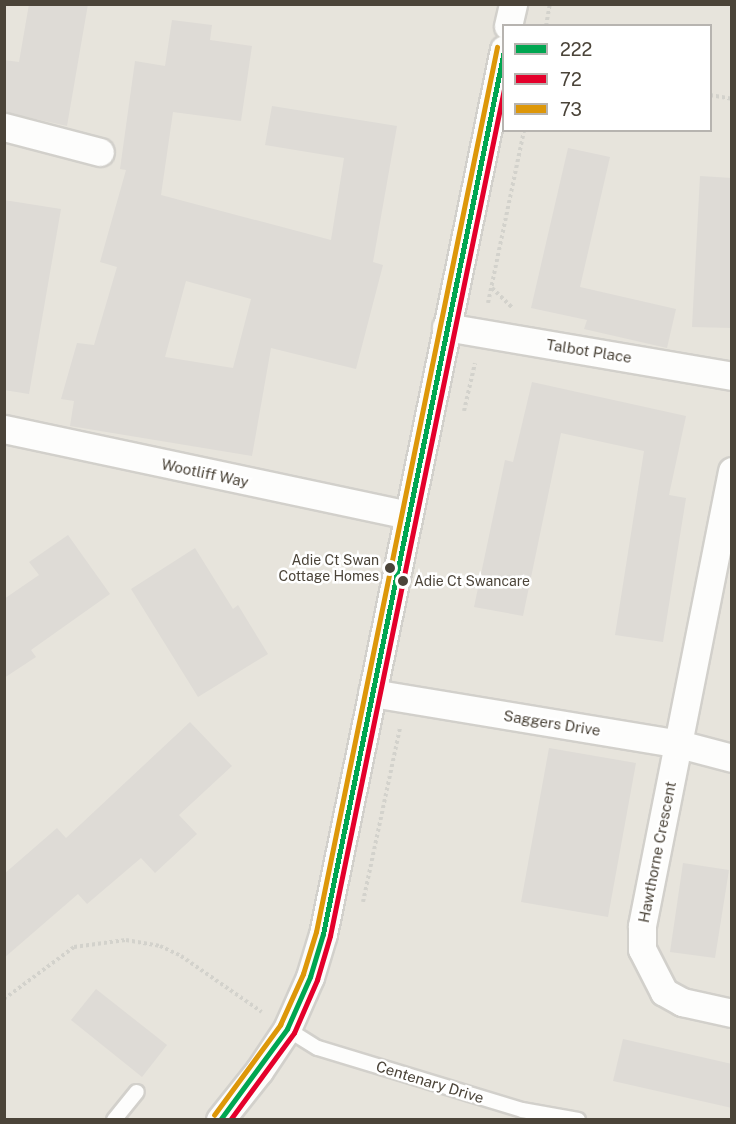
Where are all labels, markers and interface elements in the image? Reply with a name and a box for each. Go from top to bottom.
legend [502,24,712,132]
text: 222 [560,39,592,60]
text: 72 [560,69,582,90]
text: 73 [560,99,582,120]
street label: Talbot Place [545,335,633,367]
street label: Wootliff Way [160,455,250,491]
place label: Adie Ct Swan Cottage Homes [278,552,379,584]
marker: Adie Ct Swan Cottage Homes [384,562,396,574]
place label: Adie Ct Swancare [414,573,530,589]
marker: Adie Ct Swancare [397,575,409,587]
street label: Saggers Drive [502,706,602,740]
street label: Hawthorne Crescent [634,780,680,924]
street label: Centenary Drive [374,1057,486,1107]

